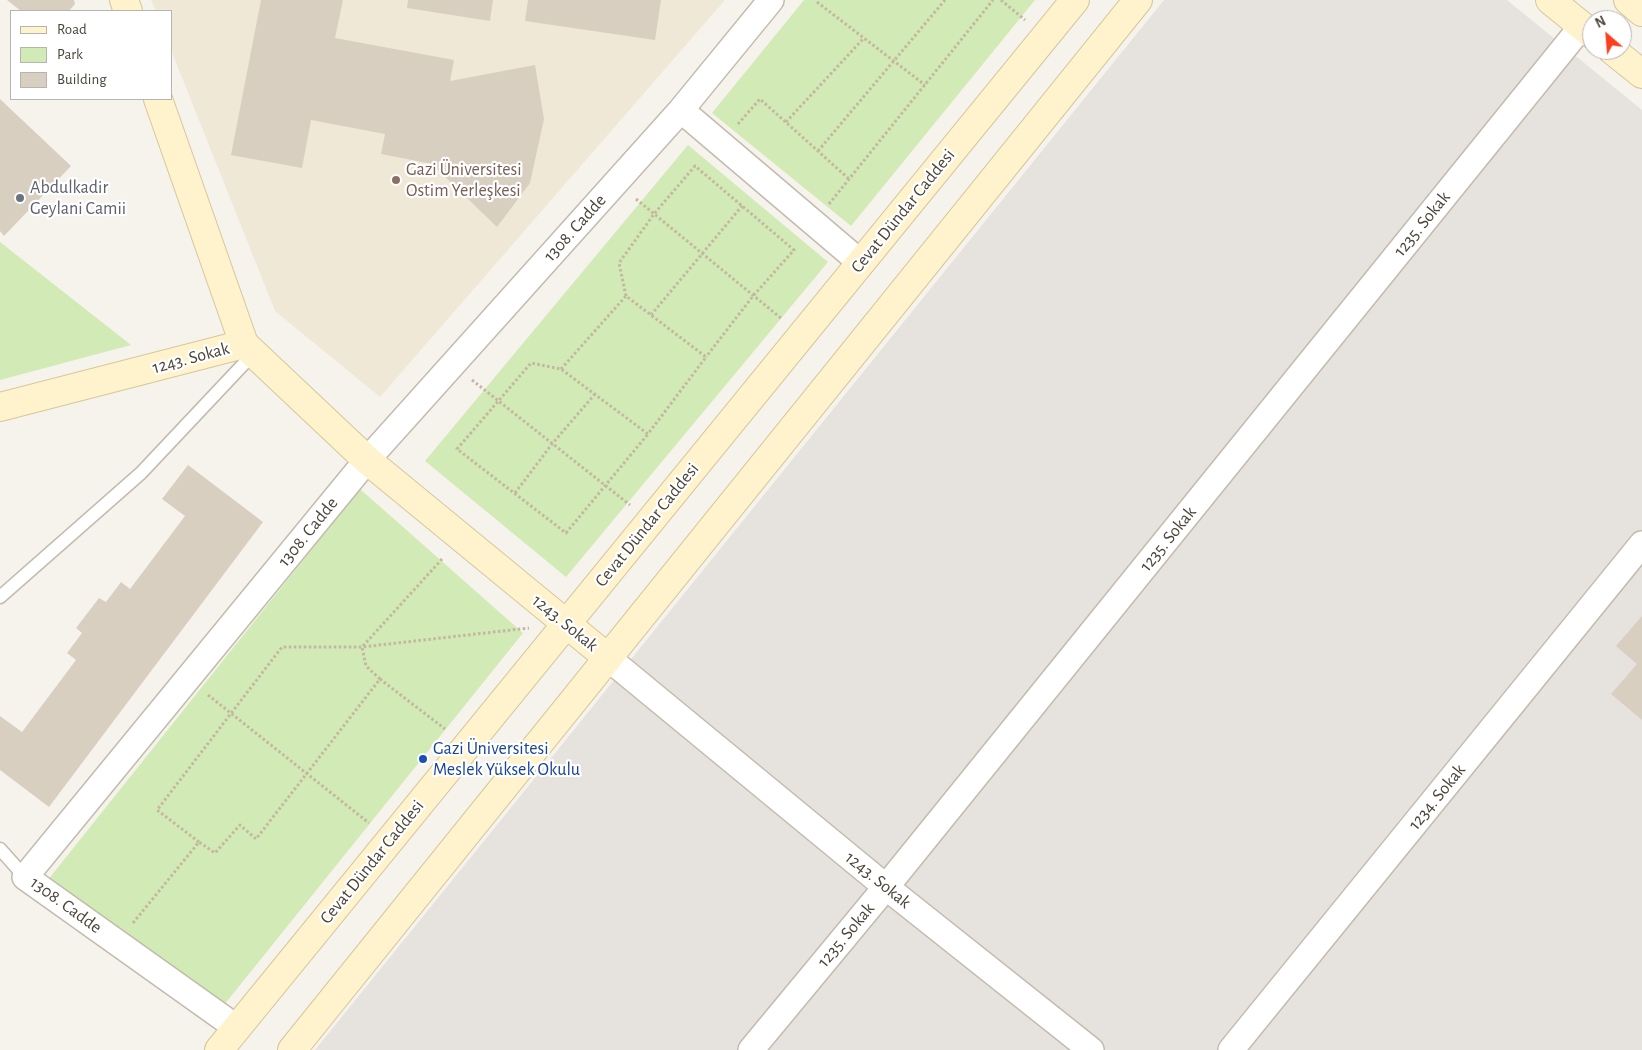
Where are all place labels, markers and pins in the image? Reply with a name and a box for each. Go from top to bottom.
place label: Gazi Üniversitesi Ostim Yerleşkesi [406,159,522,202]
marker: Gazi Üniversitesi Ostim Yerleşkesi [390,174,402,186]
place label: Abdulkadir Geylani Camii [30,177,126,220]
marker: Abdulkadir Geylani Camii [14,192,26,204]
place label: Gazi Üniversitesi Meslek Yüksek Okulu [433,738,580,781]
marker: Gazi Üniversitesi Meslek Yüksek Okulu [417,753,429,765]

